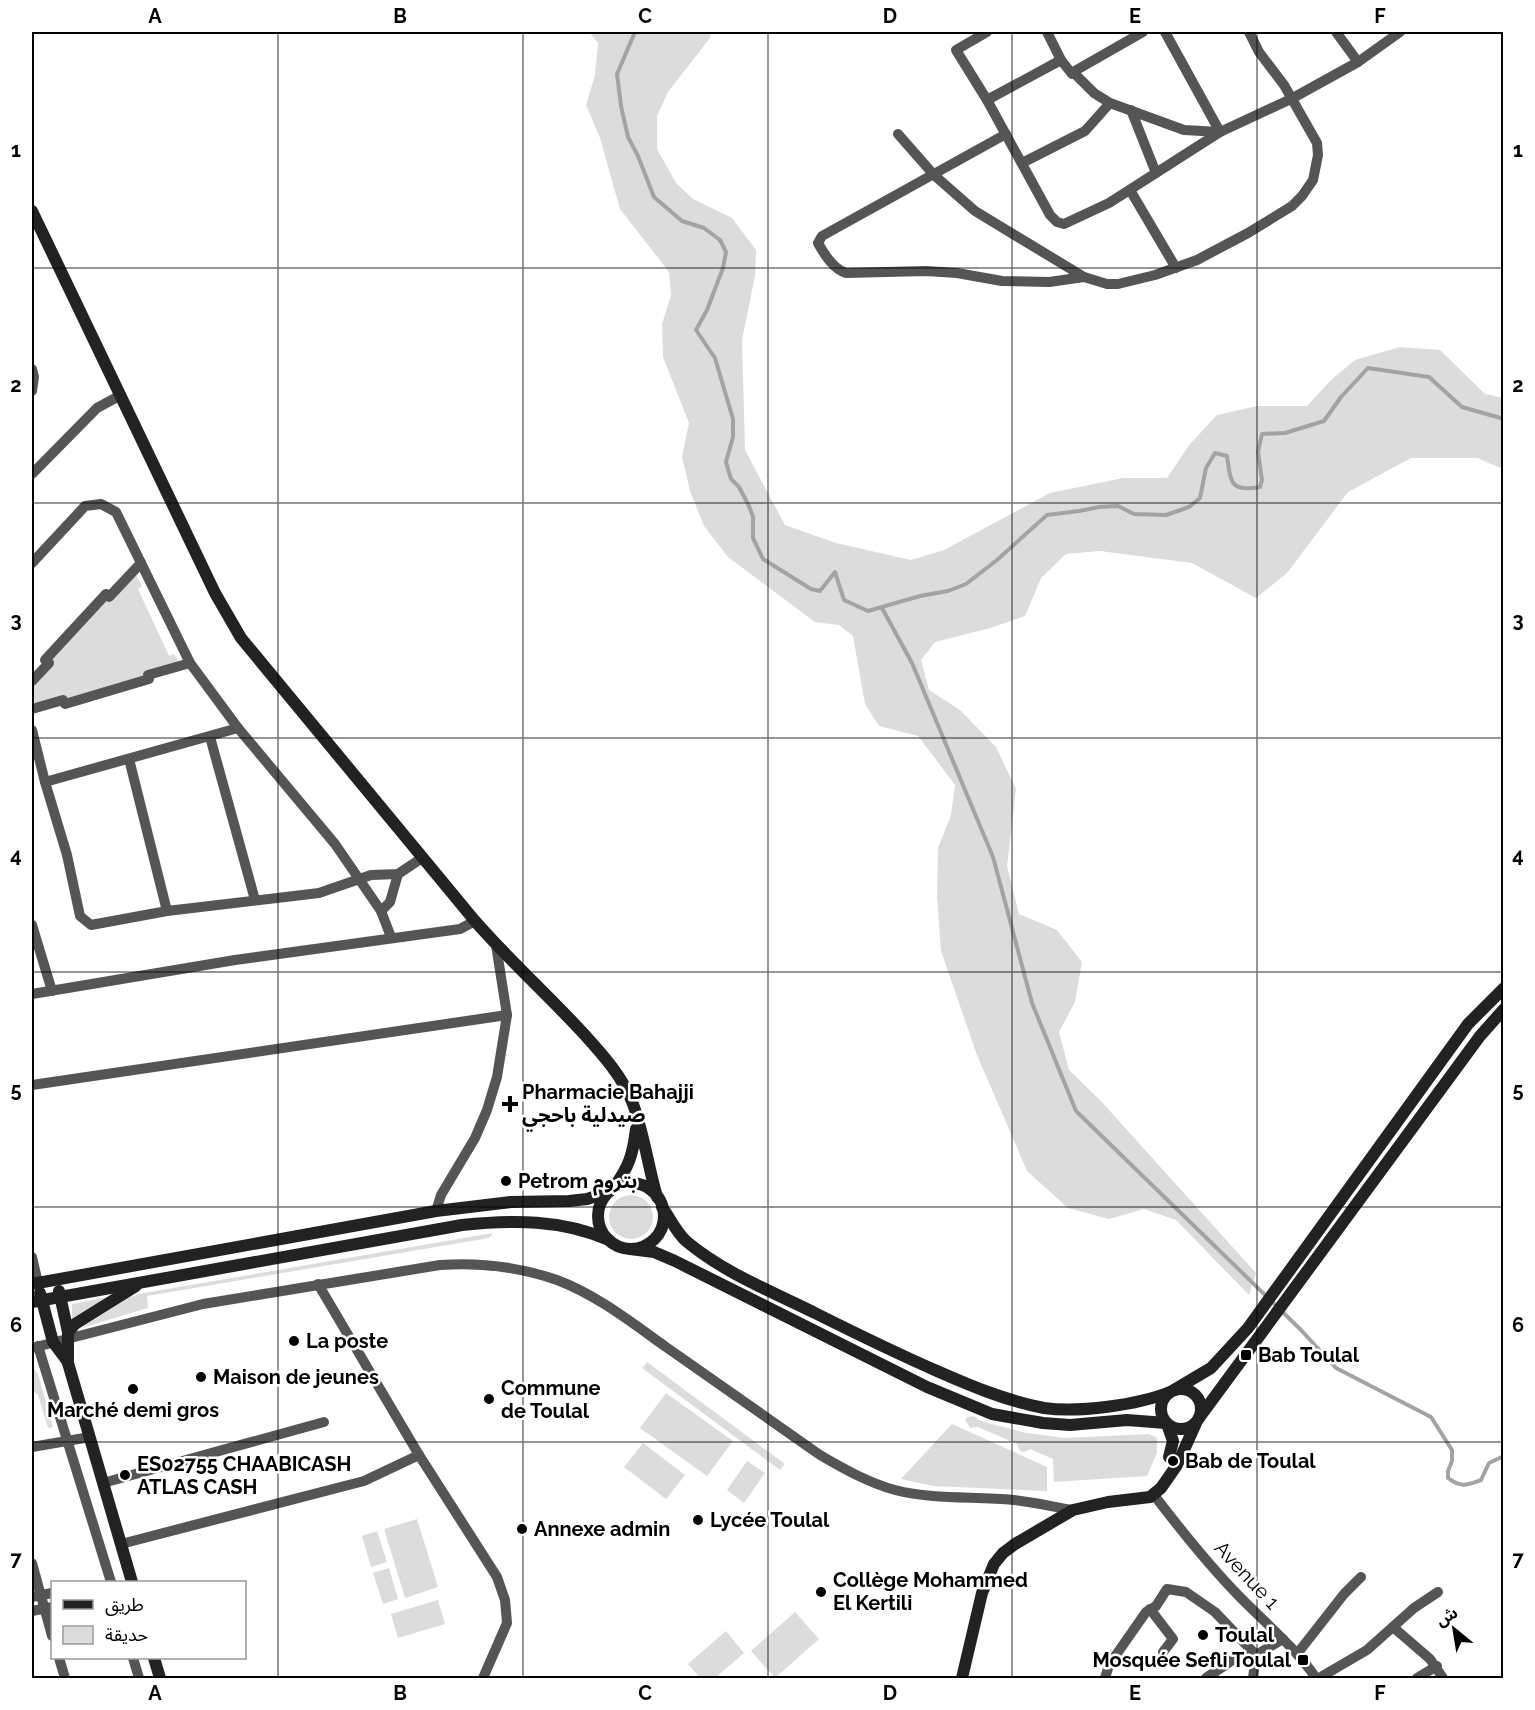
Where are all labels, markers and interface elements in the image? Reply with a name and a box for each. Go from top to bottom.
text: A [148,4,162,28]
text: B [393,4,407,28]
text: C [638,4,652,28]
text: D [883,4,897,28]
text: E [1129,4,1141,28]
text: F [1374,4,1386,28]
text: 1 [11,138,21,162]
text: 1 [1513,138,1523,162]
text: 2 [10,373,22,397]
text: 2 [1512,373,1524,397]
text: 3 [10,608,22,632]
text: 3 [1512,608,1524,632]
text: 4 [10,843,22,867]
text: 4 [1512,843,1524,867]
text: 5 [10,1078,22,1102]
text: 5 [1512,1078,1524,1102]
place label: Pharmacie Bahajji صيدلية باحجي [522,1080,694,1132]
marker: Pharmacie Bahajji صيدلية باحجي [503,1097,517,1111]
place label: Petrom بتروم [518,1169,637,1196]
marker: Petrom بتروم [499,1174,513,1188]
text: 6 [10,1313,22,1337]
text: 6 [1512,1313,1524,1337]
place label: La poste [306,1329,388,1353]
marker: La poste [287,1334,301,1348]
place label: Bab Toulal [1258,1343,1360,1367]
marker: Bab Toulal [1239,1348,1253,1362]
place label: Maison de jeunes [213,1365,379,1389]
marker: Maison de jeunes [194,1370,208,1384]
place label: Commune de Toulal [501,1376,600,1423]
marker: Marché demi gros [126,1382,140,1396]
marker: Commune de Toulal [482,1392,496,1406]
place label: Marché demi gros [47,1398,219,1422]
place label: Bab de Toulal [1185,1449,1316,1473]
place label: ES02755 CHAABICASH ATLAS CASH [137,1452,352,1499]
marker: Bab de Toulal [1166,1454,1180,1468]
marker: ES02755 CHAABICASH ATLAS CASH [118,1468,132,1482]
place label: Lycée Toulal [710,1508,830,1532]
marker: Lycée Toulal [691,1513,705,1527]
place label: Annexe admin [534,1517,670,1541]
marker: Annexe admin [515,1522,529,1536]
street label: Avenue 1 [1210,1536,1285,1614]
text: 7 [10,1547,22,1571]
text: 7 [1512,1547,1524,1571]
place label: Collège Mohammed El Kertili [833,1568,1028,1615]
legend [51,1581,246,1659]
marker: Collège Mohammed El Kertili [814,1585,828,1599]
text: طريق [105,1594,144,1616]
north arrow [1424,1599,1484,1659]
text: ش [1433,1603,1461,1630]
place label: Toulal [1215,1623,1275,1647]
text: حديقة [105,1624,148,1645]
marker: Toulal [1196,1628,1210,1642]
place label: Mosquée Sefli Toulal [1092,1648,1292,1672]
marker: Mosquée Sefli Toulal [1296,1653,1310,1667]
text: A [148,1681,162,1705]
text: B [393,1681,407,1705]
text: C [638,1681,652,1705]
text: D [883,1681,897,1705]
text: E [1129,1681,1141,1705]
text: F [1374,1681,1386,1705]

